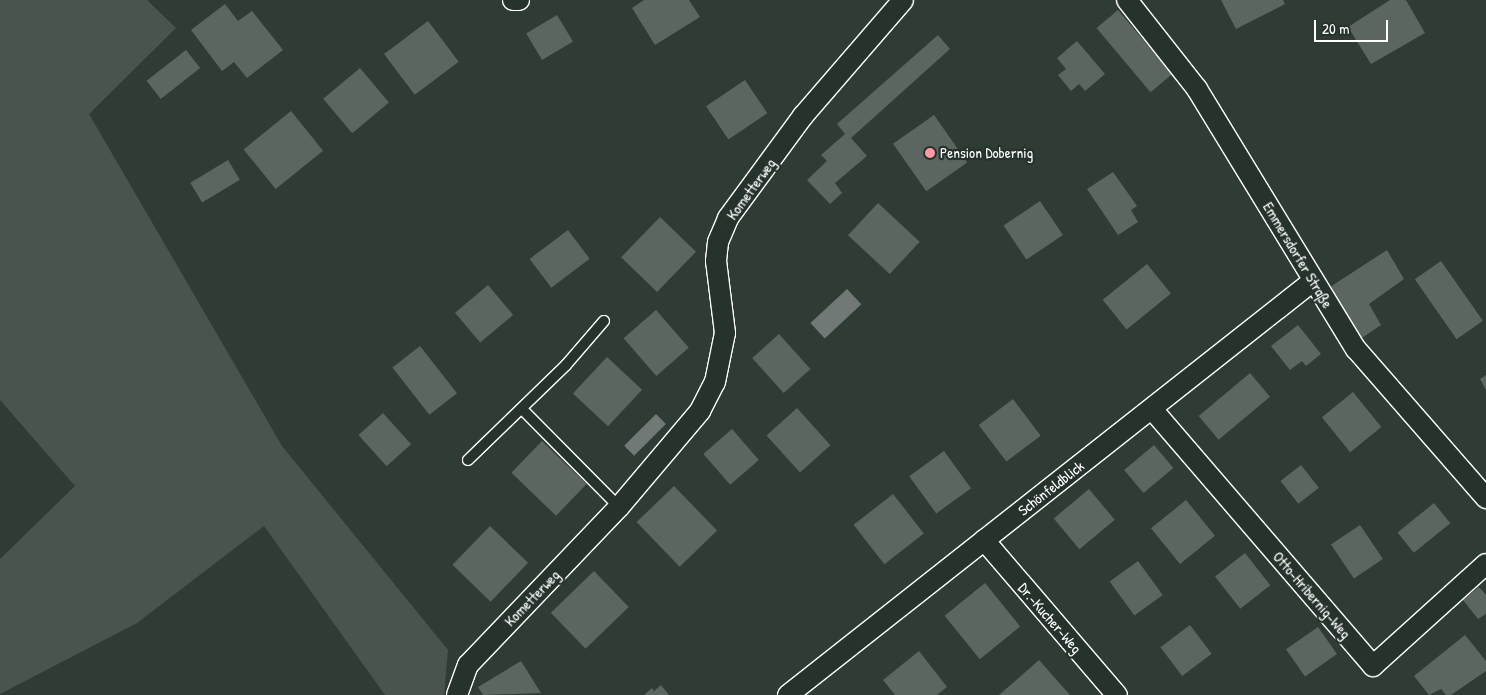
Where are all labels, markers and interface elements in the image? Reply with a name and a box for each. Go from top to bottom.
scale bar [1316,10,1390,42]
text: 20 m [1322,18,1349,39]
place label: Pension Dobernig [940,144,1033,162]
marker: Pension Dobernig [924,147,936,159]
street label: Kometterweg [723,155,779,223]
street label: Emmersdorfer Straße [1259,199,1337,311]
street label: Schönfeldblick [1014,457,1088,519]
street label: Otto-Hribernig-Weg [1269,548,1355,642]
street label: Kometterweg [501,566,563,630]
street label: Dr.-Kucher-Weg [1014,579,1086,657]

